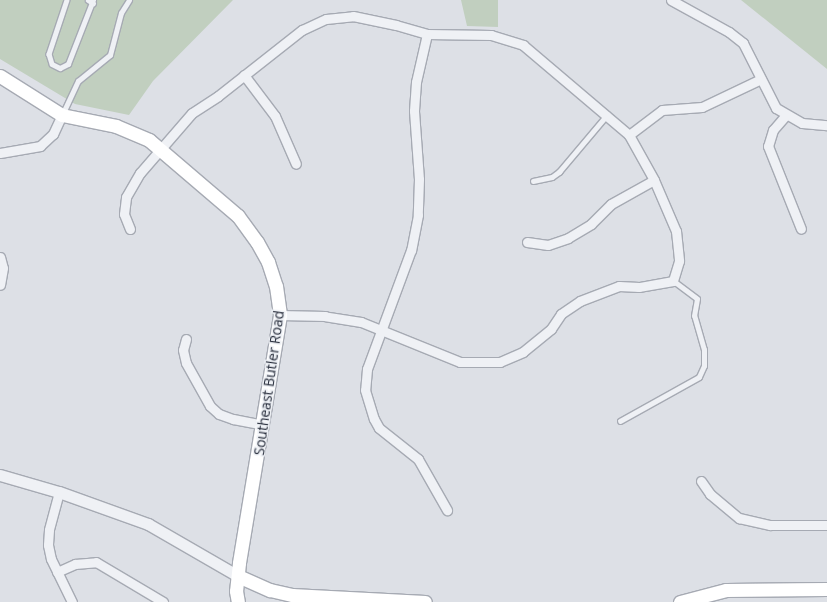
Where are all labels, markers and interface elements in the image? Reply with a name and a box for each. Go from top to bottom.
street label: Southeast Butler Road [251,310,287,456]

